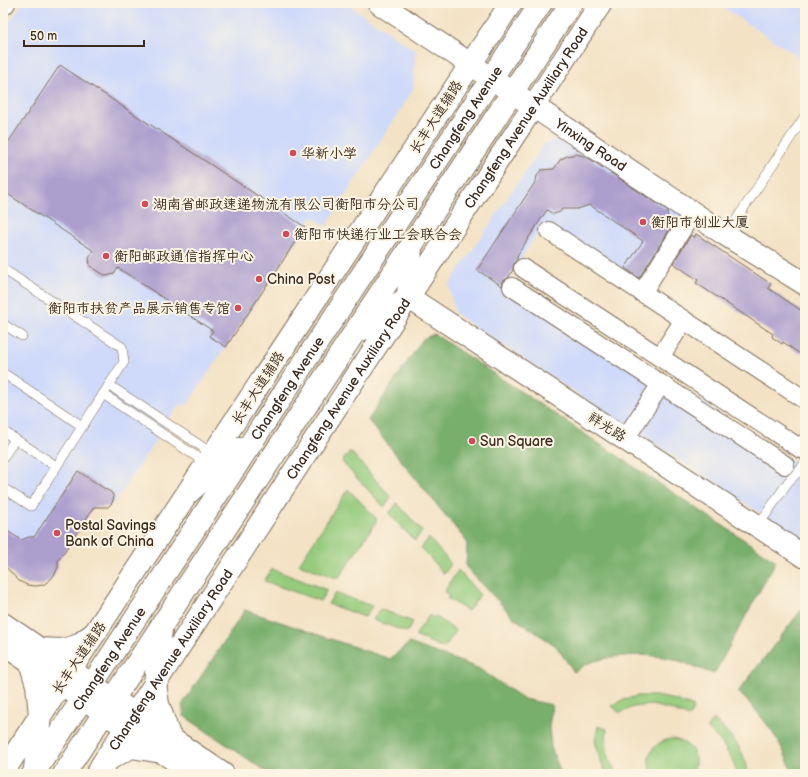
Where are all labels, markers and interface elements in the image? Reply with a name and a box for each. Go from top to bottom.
scale bar [24,22,144,48]
street label: Changfeng Avenue Auxiliary Road [461,23,591,211]
text: 50 m [30,29,57,44]
street label: Changfeng Avenue [425,63,505,173]
street label: 长丰大道辅路 [406,77,466,157]
street label: Yinxing Road [551,114,630,175]
place label: 华新小学 [301,145,357,162]
marker: 华新小学 [288,148,298,158]
place label: 湖南省邮政速递物流有限公司衡阳市分公司 [153,196,419,213]
marker: 湖南省邮政速递物流有限公司衡阳市分公司 [140,199,150,209]
place label: 衡阳市创业大厦 [651,214,749,231]
marker: 衡阳市创业大厦 [638,217,648,227]
place label: 衡阳市快递行业工会联合会 [294,226,462,243]
marker: 衡阳市快递行业工会联合会 [281,229,291,239]
place label: 衡阳邮政通信指挥中心 [114,248,254,265]
marker: 衡阳邮政通信指挥中心 [101,251,111,261]
place label: China Post [267,271,336,288]
marker: China Post [254,274,264,284]
street label: Changfeng Avenue Auxiliary Road [283,295,414,483]
place label: 衡阳市扶贫产品展示销售专馆 [48,300,230,317]
marker: 衡阳市扶贫产品展示销售专馆 [233,303,243,313]
street label: Changfeng Avenue [247,333,327,443]
street label: 长丰大道辅路 [228,348,288,428]
street label: 祥光路 [585,408,629,446]
place label: Sun Square [480,433,553,450]
marker: Sun Square [467,436,477,446]
place label: Postal Savings Bank of China [65,517,156,550]
marker: Postal Savings Bank of China [52,528,62,538]
street label: Changfeng Avenue Auxiliary Road [105,566,236,754]
street label: Changfeng Avenue [69,604,149,714]
street label: 长丰大道辅路 [48,618,110,698]

